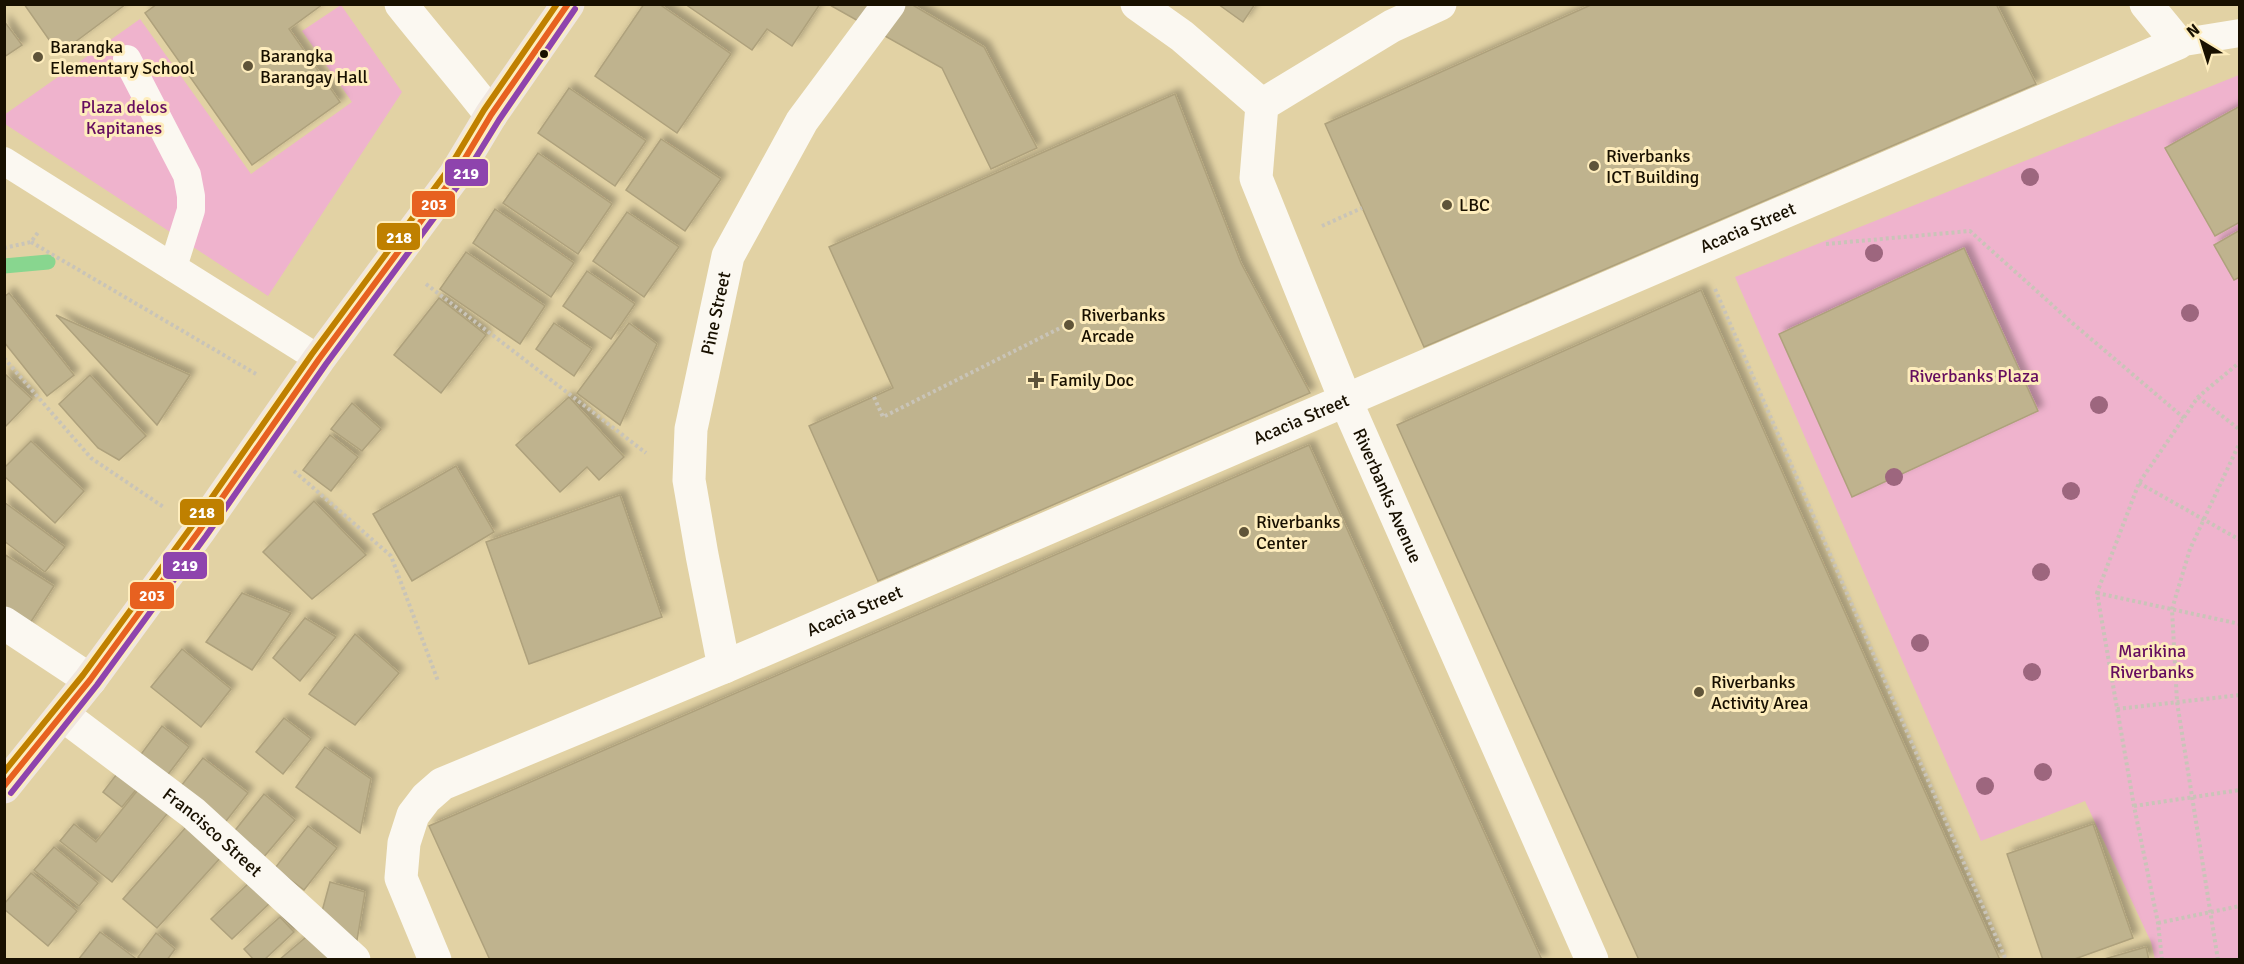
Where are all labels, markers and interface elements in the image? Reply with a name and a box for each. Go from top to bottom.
north arrow [2172,12,2232,72]
text: N [2183,20,2204,42]
place label: Barangka Elementary School [50,36,195,79]
place label: Barangka Barangay Hall [260,45,368,88]
unlabelled marker [538,48,550,60]
marker: Barangka Elementary School [31,50,45,64]
marker: Barangka Barangay Hall [241,59,255,73]
park label: Plaza delos Kapitanes [81,96,167,139]
place label: Riverbanks ICT Building [1606,145,1699,188]
line badge: 219 [444,158,489,187]
marker: Riverbanks ICT Building [1587,159,1601,173]
text: 219 [453,164,479,184]
line badge: 203 [411,190,456,218]
place label: LBC [1459,194,1490,216]
text: 203 [421,195,447,215]
street label: Acacia Street [1696,197,1799,258]
marker: LBC [1440,198,1454,212]
line badge: 218 [376,222,421,251]
text: 218 [386,228,412,248]
street label: Pine Street [696,269,735,357]
place label: Riverbanks Arcade [1081,304,1166,347]
marker: Riverbanks Arcade [1062,318,1076,332]
park label: Riverbanks Plaza [1909,365,2039,387]
place label: Family Doc [1050,369,1134,391]
marker: Family Doc [1027,371,1045,389]
street label: Acacia Street [1250,389,1352,450]
street label: Riverbanks Avenue [1348,425,1427,566]
line badge: 218 [179,498,225,526]
text: 218 [189,503,215,523]
place label: Riverbanks Center [1256,511,1341,554]
marker: Riverbanks Center [1237,525,1251,539]
line badge: 219 [162,551,208,580]
text: 219 [172,556,198,576]
line badge: 203 [129,581,175,610]
street label: Acacia Street [803,581,906,641]
text: 203 [139,586,165,606]
park label: Marikina Riverbanks [2110,640,2194,683]
place label: Riverbanks Activity Area [1711,671,1808,714]
marker: Riverbanks Activity Area [1692,685,1706,699]
street label: Francisco Street [158,783,267,881]

